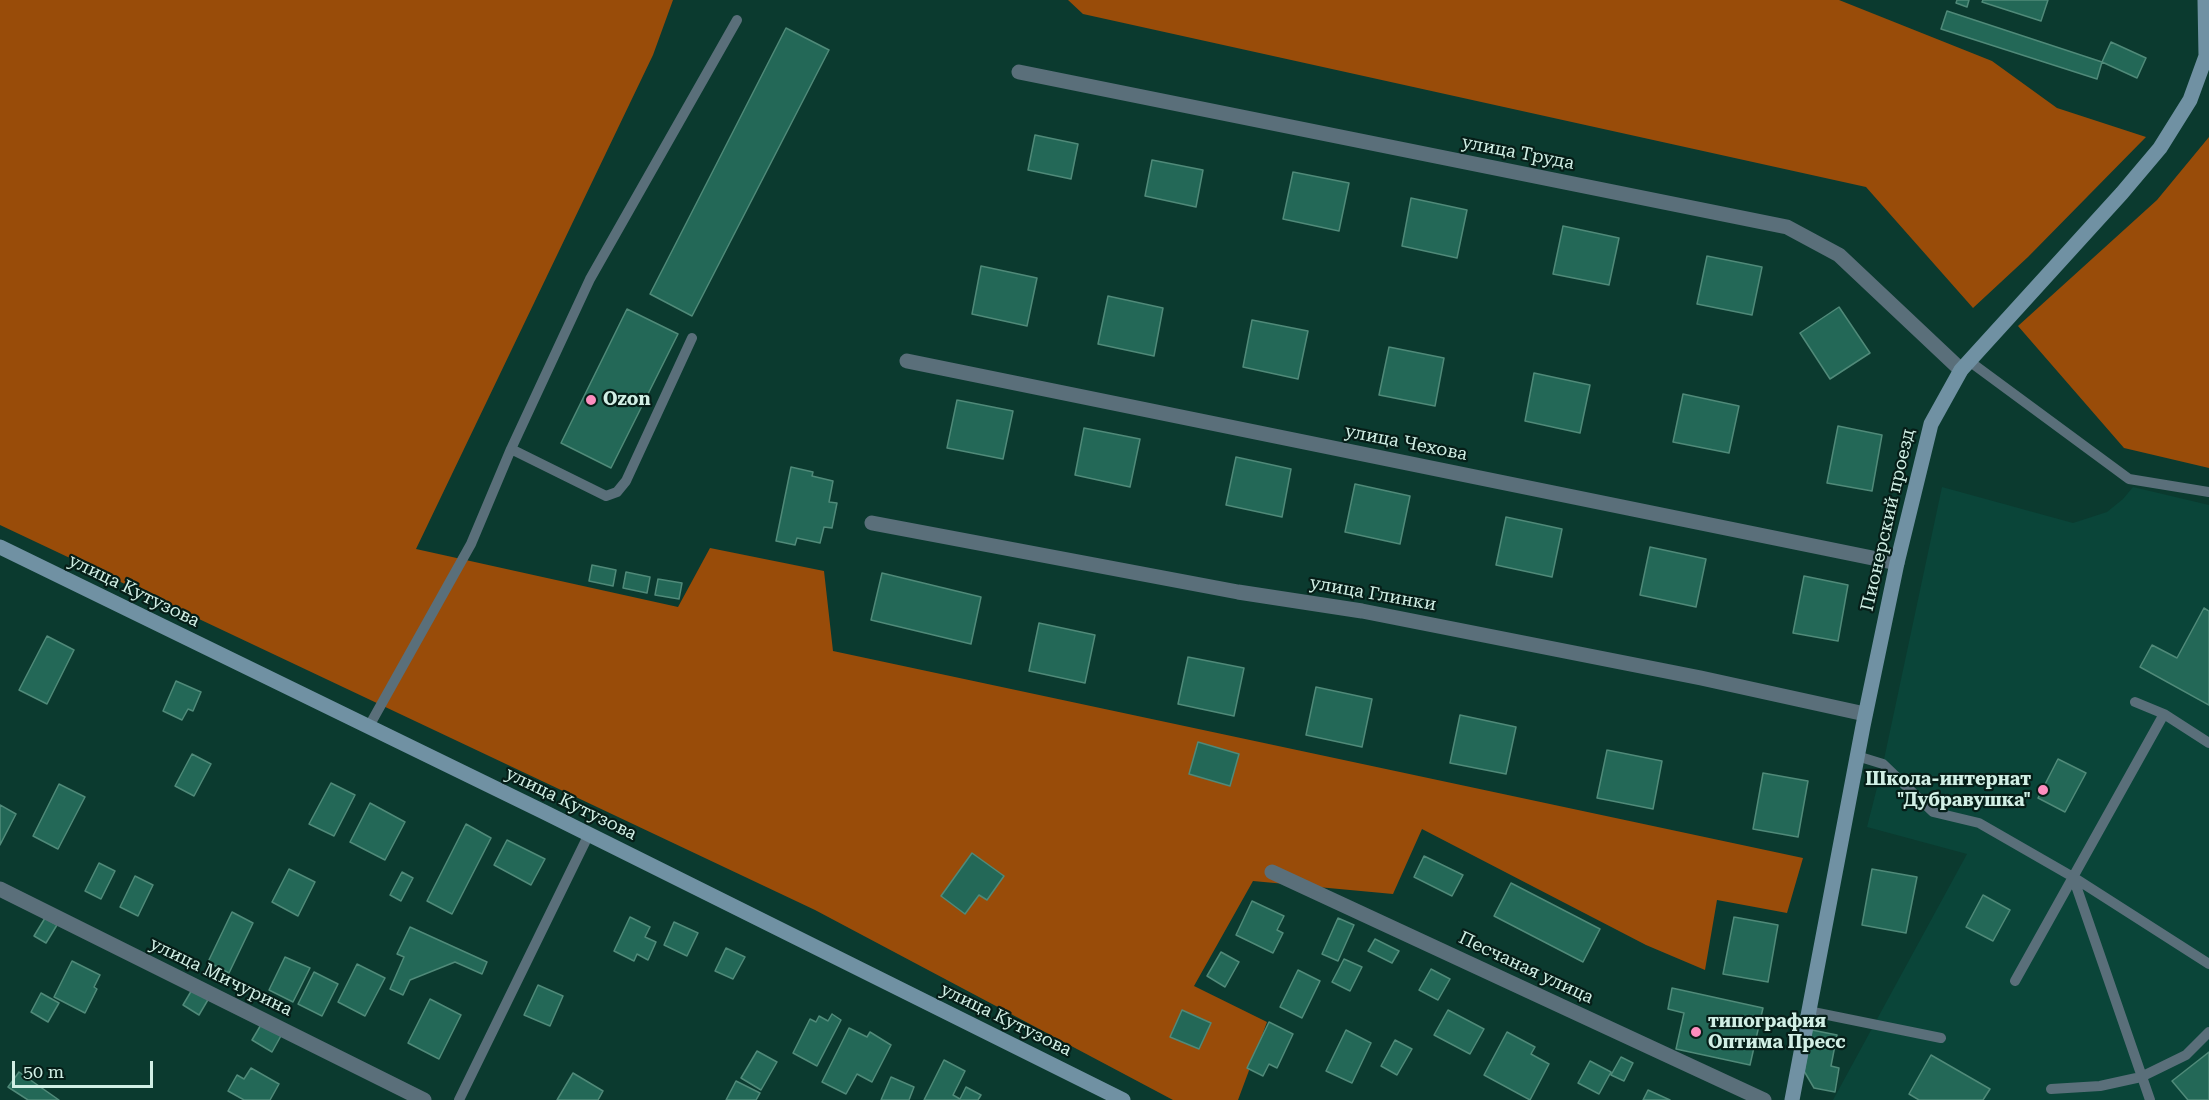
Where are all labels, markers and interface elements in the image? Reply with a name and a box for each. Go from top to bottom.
street label: улица Труда [1460,132,1576,174]
place label: Ozon [603,389,651,411]
marker: Ozon [584,393,598,407]
street label: улица Чехова [1343,421,1469,465]
street label: Пионерский проезд [1857,427,1919,613]
street label: улица Кутузова [65,550,203,632]
street label: улица Глинки [1308,572,1438,616]
street label: улица Кутузова [502,763,640,845]
place label: Школа-интернат "Дубравушка" [1865,769,2031,812]
marker: Школа-интернат "Дубравушка" [2036,783,2050,797]
street label: Песчаная улица [1455,927,1597,1009]
street label: улица Мичурина [146,933,296,1021]
street label: улица Кутузова [937,979,1075,1061]
place label: типография Оптима Пресс [1708,1011,1846,1054]
marker: типография Оптима Пресс [1689,1025,1703,1039]
scale bar [15,1049,156,1087]
text: 50 m [23,1061,64,1082]

